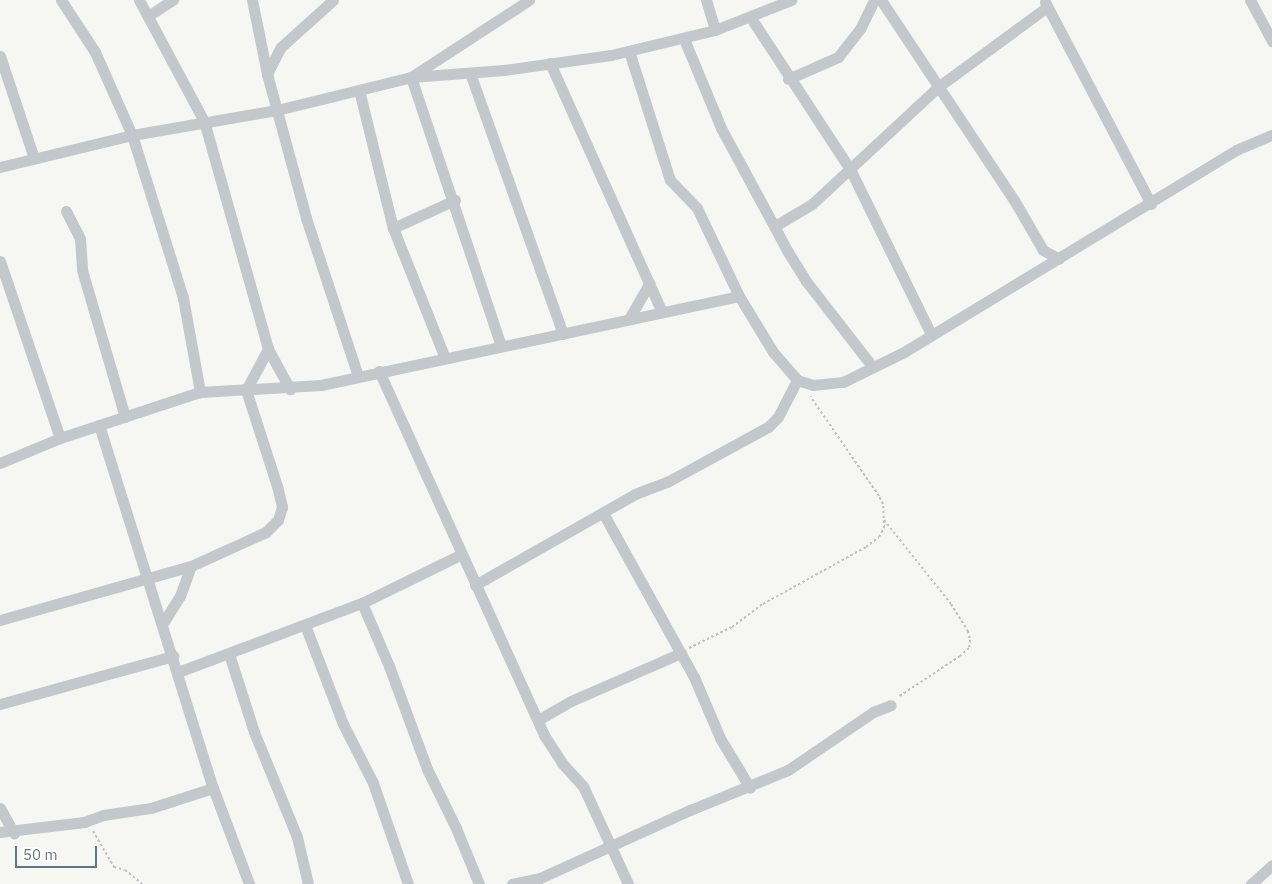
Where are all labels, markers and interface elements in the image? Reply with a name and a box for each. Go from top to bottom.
scale bar [18,836,100,868]
text: 50 m [23,845,58,864]

